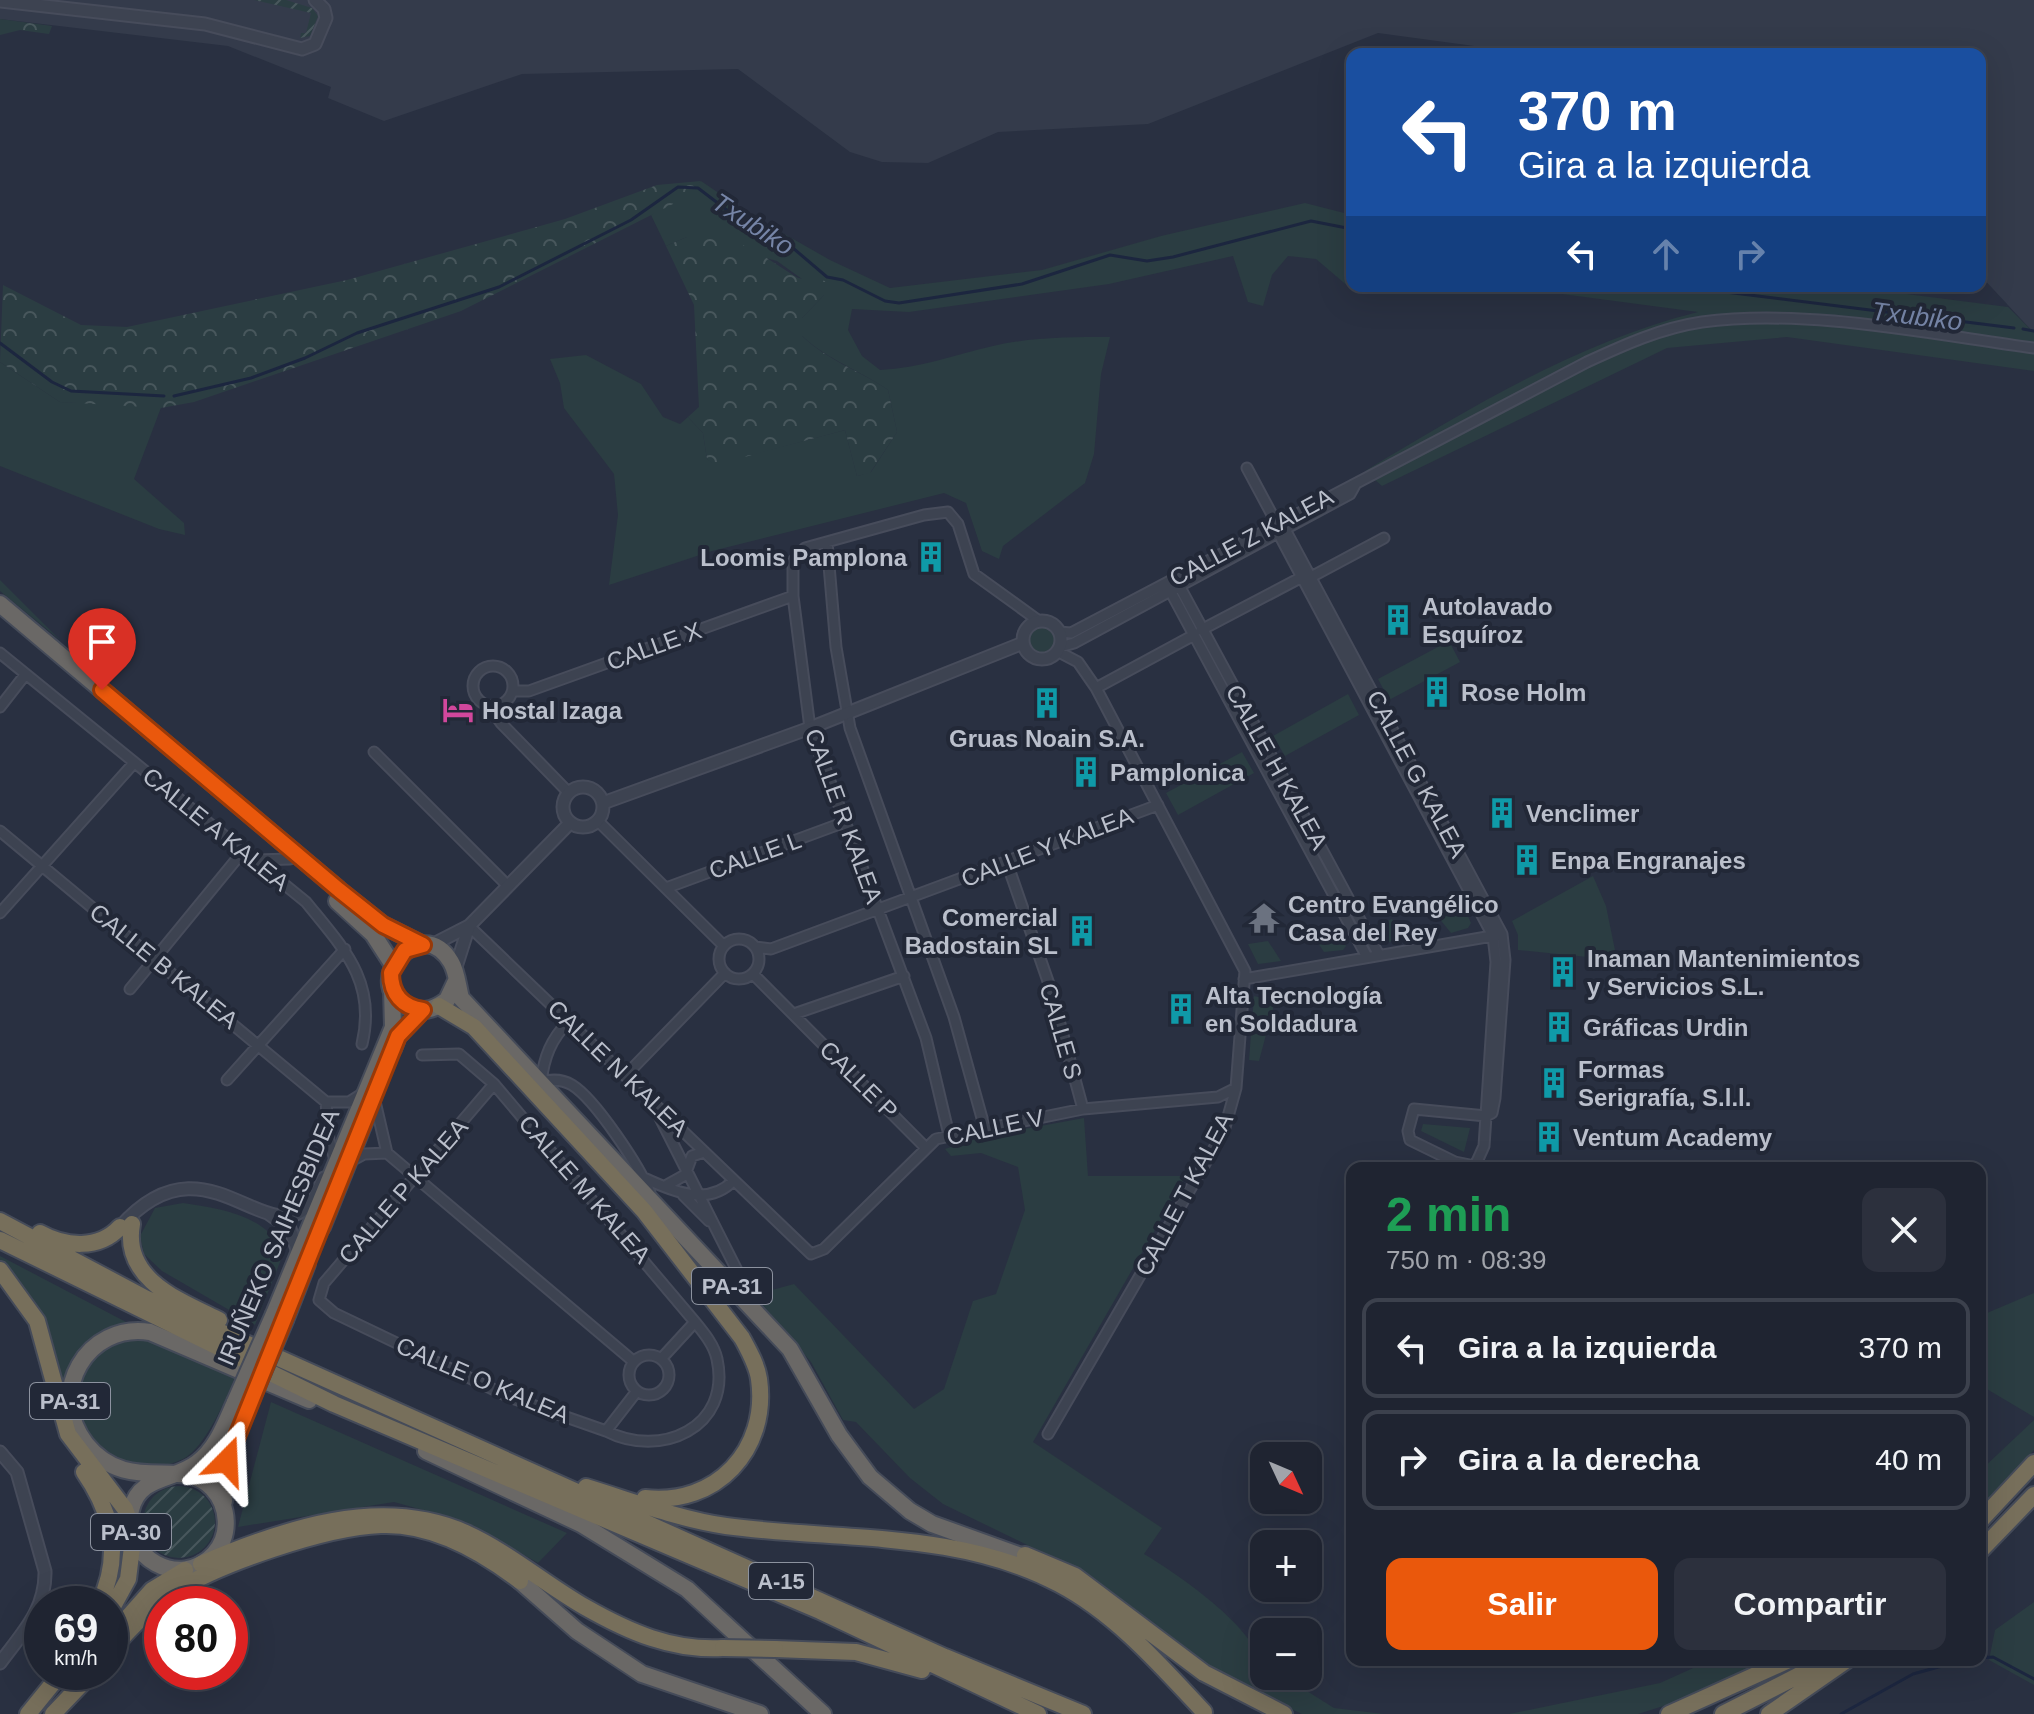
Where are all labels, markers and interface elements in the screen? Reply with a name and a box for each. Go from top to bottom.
text: 370 m [1518,79,1677,142]
icon: left [1386,80,1490,184]
text: Gira a la izquierda [1518,145,1810,186]
water label: Txubiko [707,187,799,261]
icon: left [1560,232,1604,276]
icon: ahead [1644,232,1688,276]
icon: right [1728,232,1772,276]
water label: Txubiko [1870,296,1964,336]
street label: CALLE Z KALEA [1165,482,1337,592]
building icon: Loomis Pamplona [914,540,948,574]
place label: Loomis Pamplona [700,544,908,571]
place label: Autolavado Esquíroz [1422,593,1553,648]
building icon: Autolavado Esquíroz [1381,603,1415,637]
pin [68,608,136,690]
street label: CALLE X [603,616,705,676]
icon: arrive [80,620,124,664]
building icon: Rose Holm [1420,675,1454,709]
place label: Rose Holm [1461,679,1586,706]
street label: CALLE H KALEA [1221,680,1333,854]
building icon: Gruas Noain S.A. [1030,686,1064,720]
street label: CALLE G KALEA [1362,686,1472,862]
hotel icon: Hostal Izaga [441,693,475,727]
place label: Hostal Izaga [482,697,623,724]
street label: CALLE R KALEA [800,725,888,907]
place label: Gruas Noain S.A. [949,725,1145,752]
building icon: Pamplonica [1069,755,1103,789]
place label: Pamplonica [1110,759,1245,786]
street label: CALLE A KALEA [138,762,294,896]
building icon: Venclimer [1485,796,1519,830]
place label: Venclimer [1526,800,1639,827]
street label: CALLE Y KALEA [957,802,1137,892]
street label: CALLE L [705,826,805,884]
building icon: Enpa Engranajes [1510,843,1544,877]
place label: Enpa Engranajes [1551,847,1746,874]
place label: Centro Evangélico Casa del Rey [1288,891,1499,946]
street label: CALLE B KALEA [84,898,244,1034]
temple icon: Centro Evangélico Casa del Rey [1247,901,1281,935]
place label: Comercial Badostain SL [905,904,1058,959]
building icon: Comercial Badostain SL [1065,914,1099,948]
place label: Inaman Mantenimientos y Servicios S.L. [1587,945,1860,1000]
building icon: Inaman Mantenimientos y Servicios S.L. [1546,955,1580,989]
street label: CALLE S [1034,980,1088,1082]
place label: Alta Tecnología en Soldadura [1205,982,1383,1037]
building icon: Alta Tecnología en Soldadura [1164,992,1198,1026]
street label: CALLE N KALEA [542,994,694,1142]
building icon: Gráficas Urdin [1542,1010,1576,1044]
place label: Gráficas Urdin [1583,1014,1748,1041]
street label: CALLE P [815,1036,903,1124]
place label: Formas Serigrafía, S.l.l. [1578,1056,1751,1111]
building icon: Formas Serigrafía, S.l.l. [1537,1066,1571,1100]
street label: CALLE V [944,1104,1046,1150]
street label: IRUÑEKO SAIHESBIDEA [212,1105,344,1369]
street label: CALLE T KALEA [1130,1108,1238,1280]
street label: CALLE M KALEA [514,1110,656,1268]
street label: CALLE P KALEA [333,1113,473,1269]
building icon: Ventum Academy [1532,1120,1566,1154]
place label: Ventum Academy [1573,1124,1773,1151]
text: 2 min [1386,1188,1511,1241]
button: close [1862,1188,1946,1272]
text: 750 m · 08:39 [1386,1245,1546,1275]
road number: PA-31 [692,1268,772,1304]
icon: left [1390,1326,1434,1370]
street label: CALLE O KALEA [392,1331,574,1429]
text: Gira a la izquierda [1458,1331,1716,1364]
text: 370 m [1859,1331,1942,1364]
road number: PA-31 [30,1383,110,1419]
position arrow [185,1419,269,1503]
icon: right [1390,1438,1434,1482]
north arrow [1250,1442,1322,1514]
map controls [1250,1442,1322,1690]
text: Gira a la derecha [1458,1443,1700,1476]
text: 40 m [1875,1443,1942,1476]
road number: PA-30 [91,1514,171,1550]
button: + [1250,1530,1322,1602]
button: Salir [1386,1558,1658,1650]
button: Compartir [1674,1558,1946,1650]
road number: A-15 [749,1563,813,1599]
speed limit sign: 80 [144,1586,248,1690]
text: 69 [54,1606,98,1650]
button: − [1250,1618,1322,1690]
text: km/h [54,1647,98,1669]

